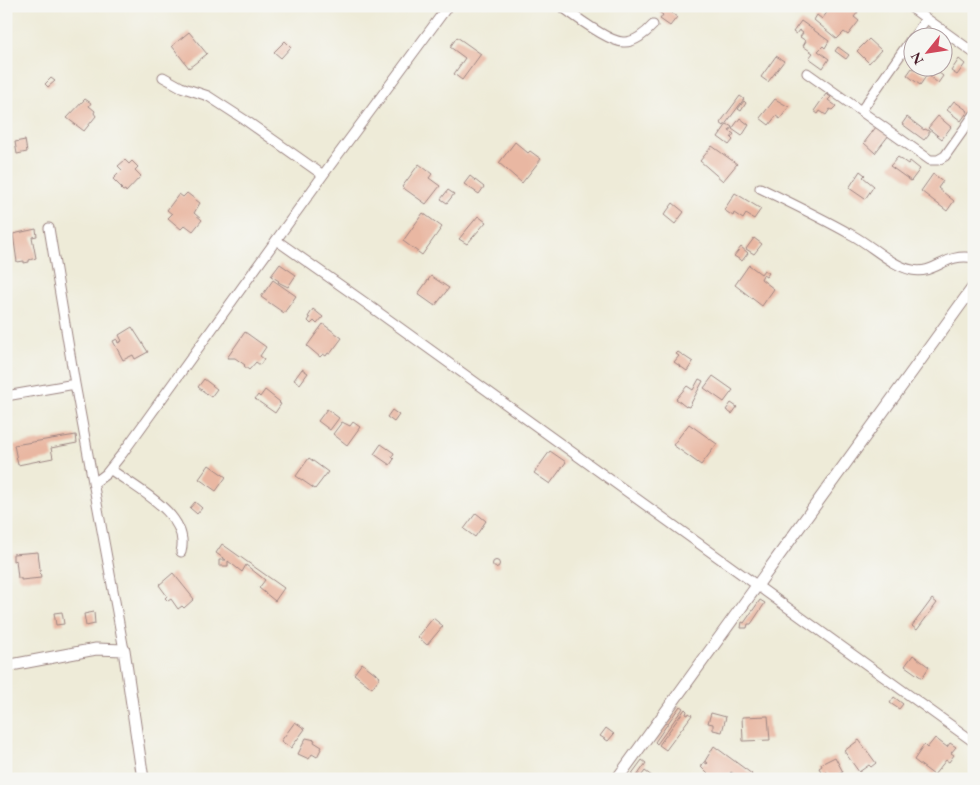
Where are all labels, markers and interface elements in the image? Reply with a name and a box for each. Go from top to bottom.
north arrow [902,28,952,78]
text: N [906,49,927,68]

